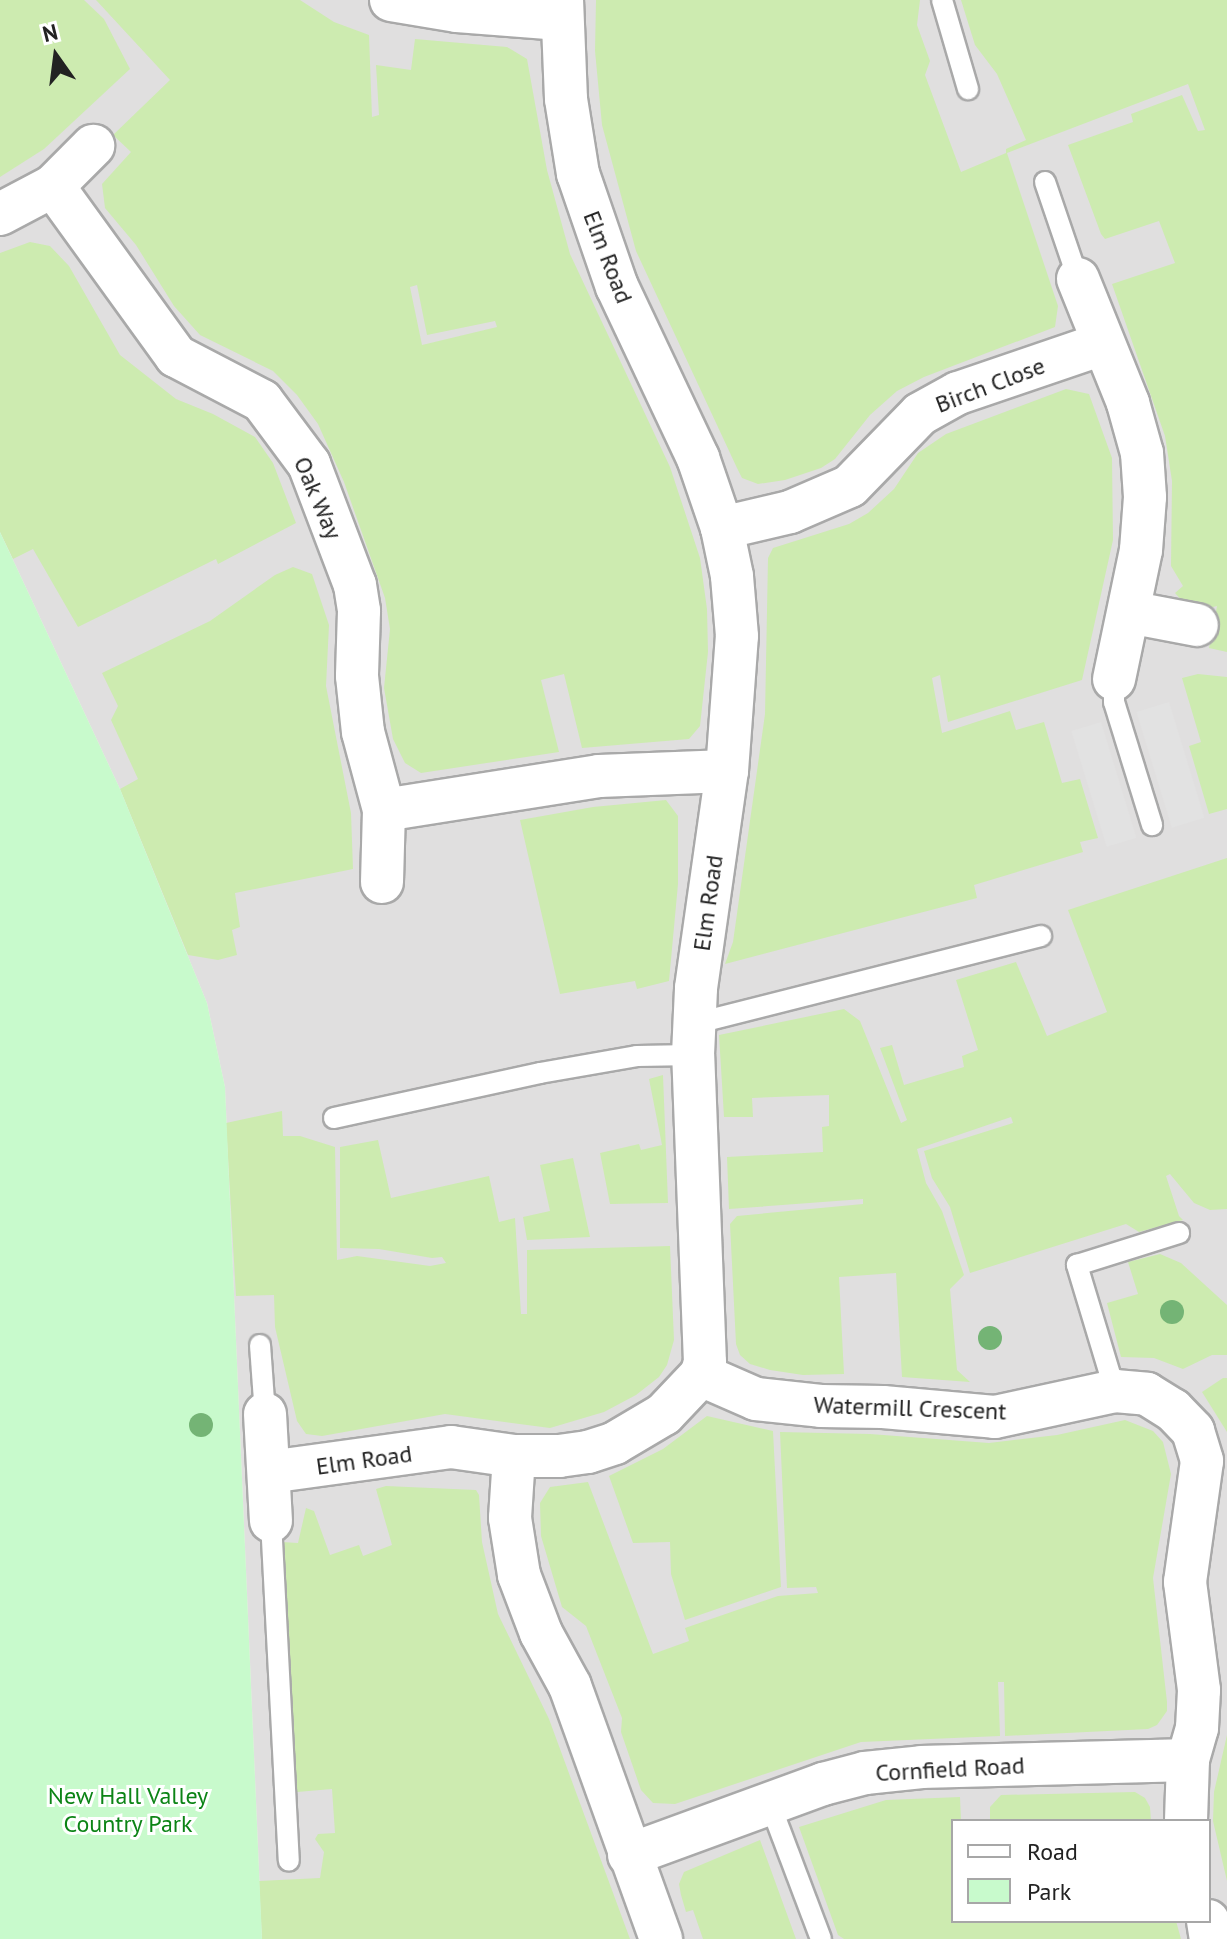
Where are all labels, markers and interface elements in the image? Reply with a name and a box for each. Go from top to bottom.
north arrow [16,16,96,96]
text: N [40,17,61,48]
street label: Elm Road [577,207,639,307]
street label: Birch Close [931,351,1049,419]
street label: Oak Way [288,452,348,544]
street label: Elm Road [687,853,729,953]
street label: Watermill Crescent [813,1390,1007,1426]
street label: Elm Road [314,1439,414,1481]
street label: Cornfield Road [875,1751,1025,1787]
park label: New Hall Valley Country Park [47,1782,209,1838]
legend [951,1819,1211,1923]
text: Road [1027,1836,1078,1867]
text: Park [1027,1876,1071,1907]

